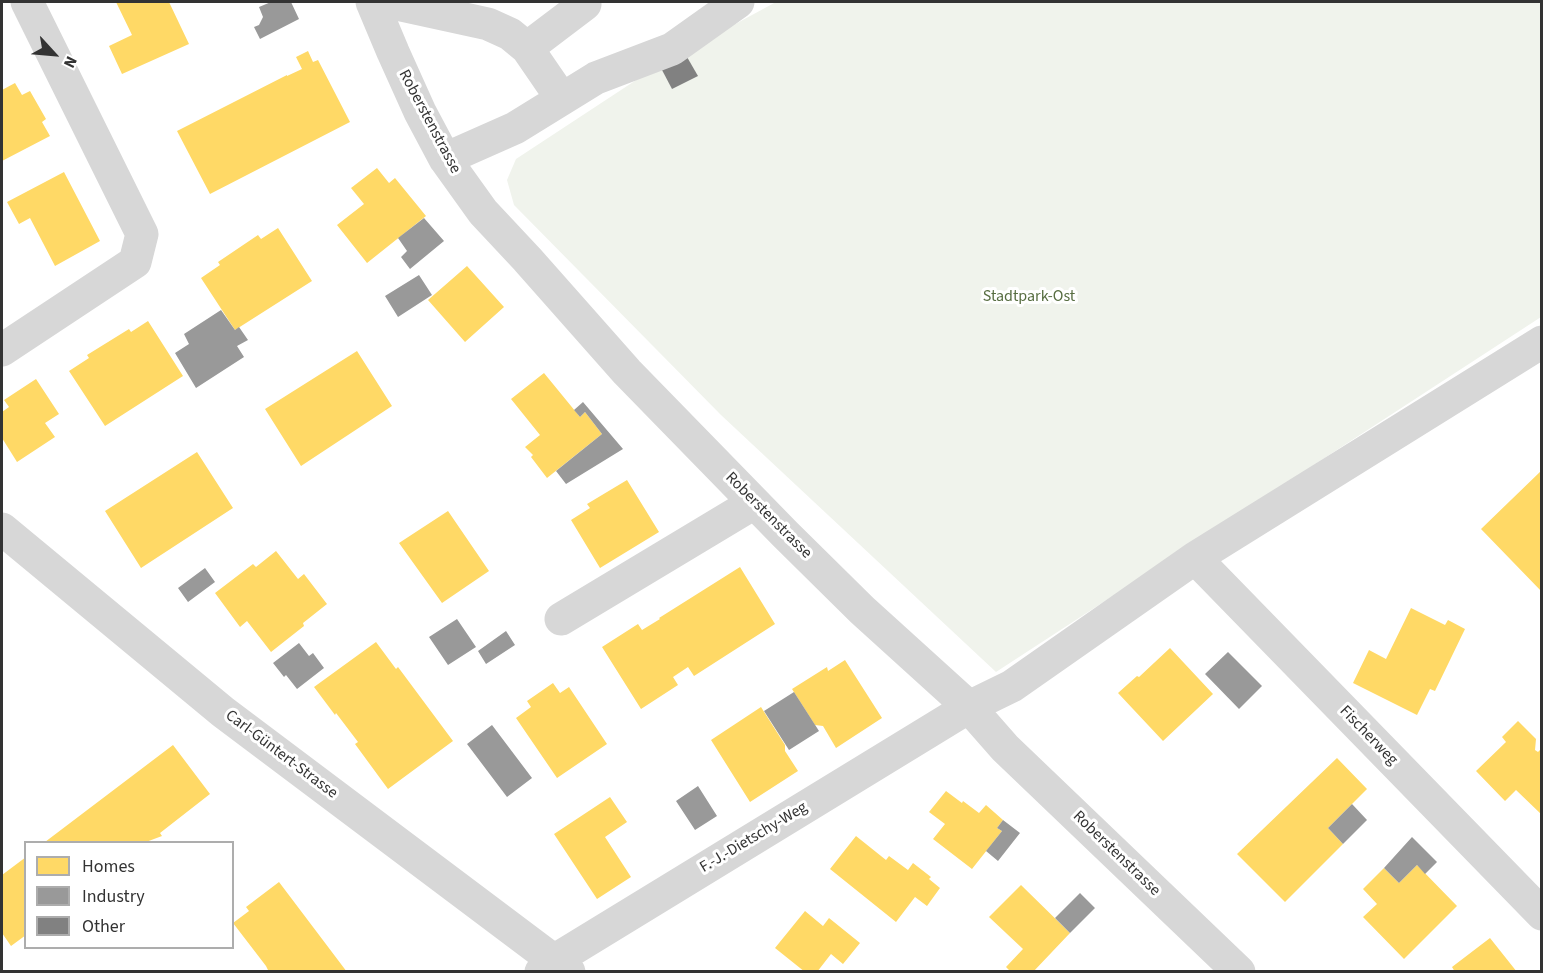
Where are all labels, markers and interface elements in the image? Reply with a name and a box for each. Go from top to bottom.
north arrow [24,24,84,84]
text: N [58,52,82,71]
street label: Roberstenstrasse [394,67,464,177]
park label: Stadtpark-Ost [983,287,1075,307]
street label: Roberstenstrasse [721,469,815,563]
street label: Fischerweg [1335,702,1401,770]
street label: Carl-Güntert-Strasse [221,707,341,803]
street label: F.-J.-Dietschy-Weg [697,798,811,878]
street label: Roberstenstrasse [1068,807,1164,901]
legend [24,841,234,949]
text: Homes [82,854,135,879]
text: Industry [82,884,145,909]
text: Other [82,914,125,939]

